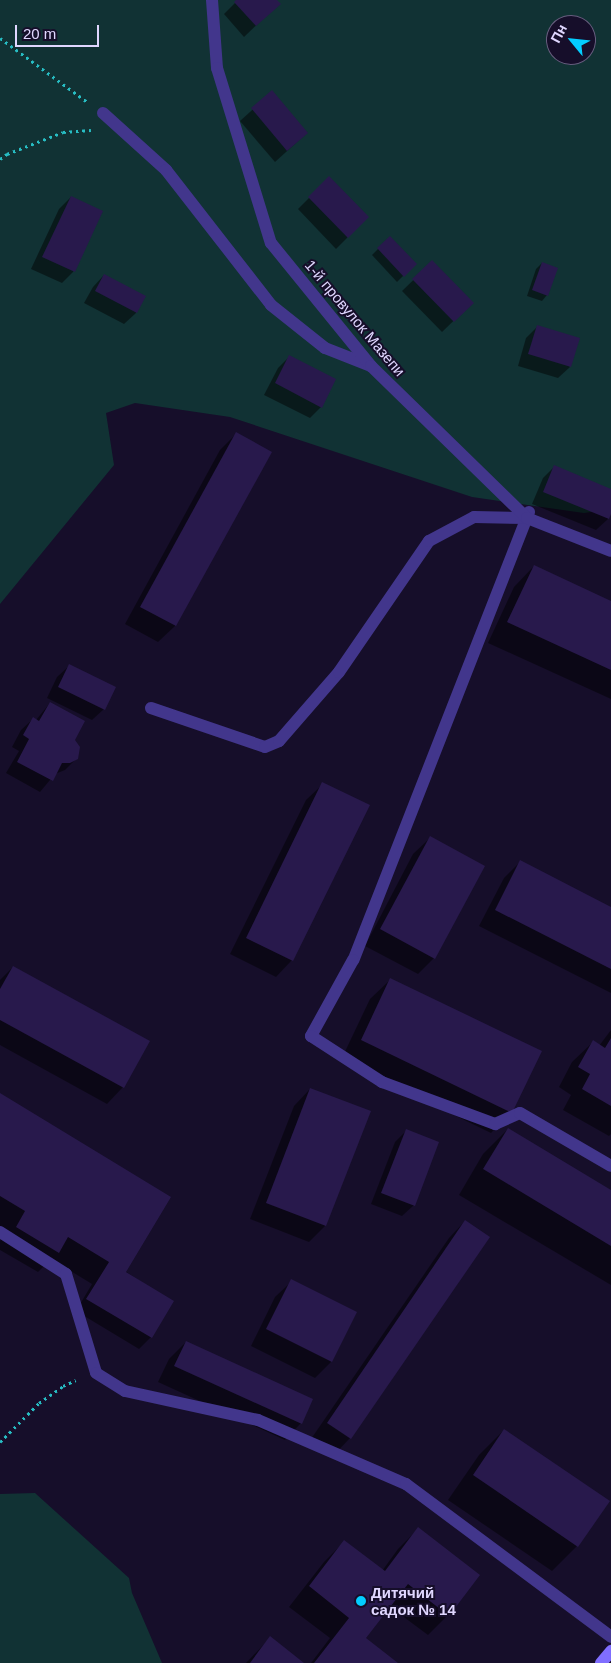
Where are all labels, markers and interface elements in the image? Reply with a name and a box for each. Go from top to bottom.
scale bar [18,15,101,47]
north arrow [546,15,596,65]
text: Пн [547,21,570,45]
text: 20 m [23,25,56,42]
street label: 1-й провулок Мазепи [301,256,409,380]
place label: Дитячий садок № 14 [371,1583,456,1618]
marker: Дитячий садок № 14 [355,1595,367,1607]

